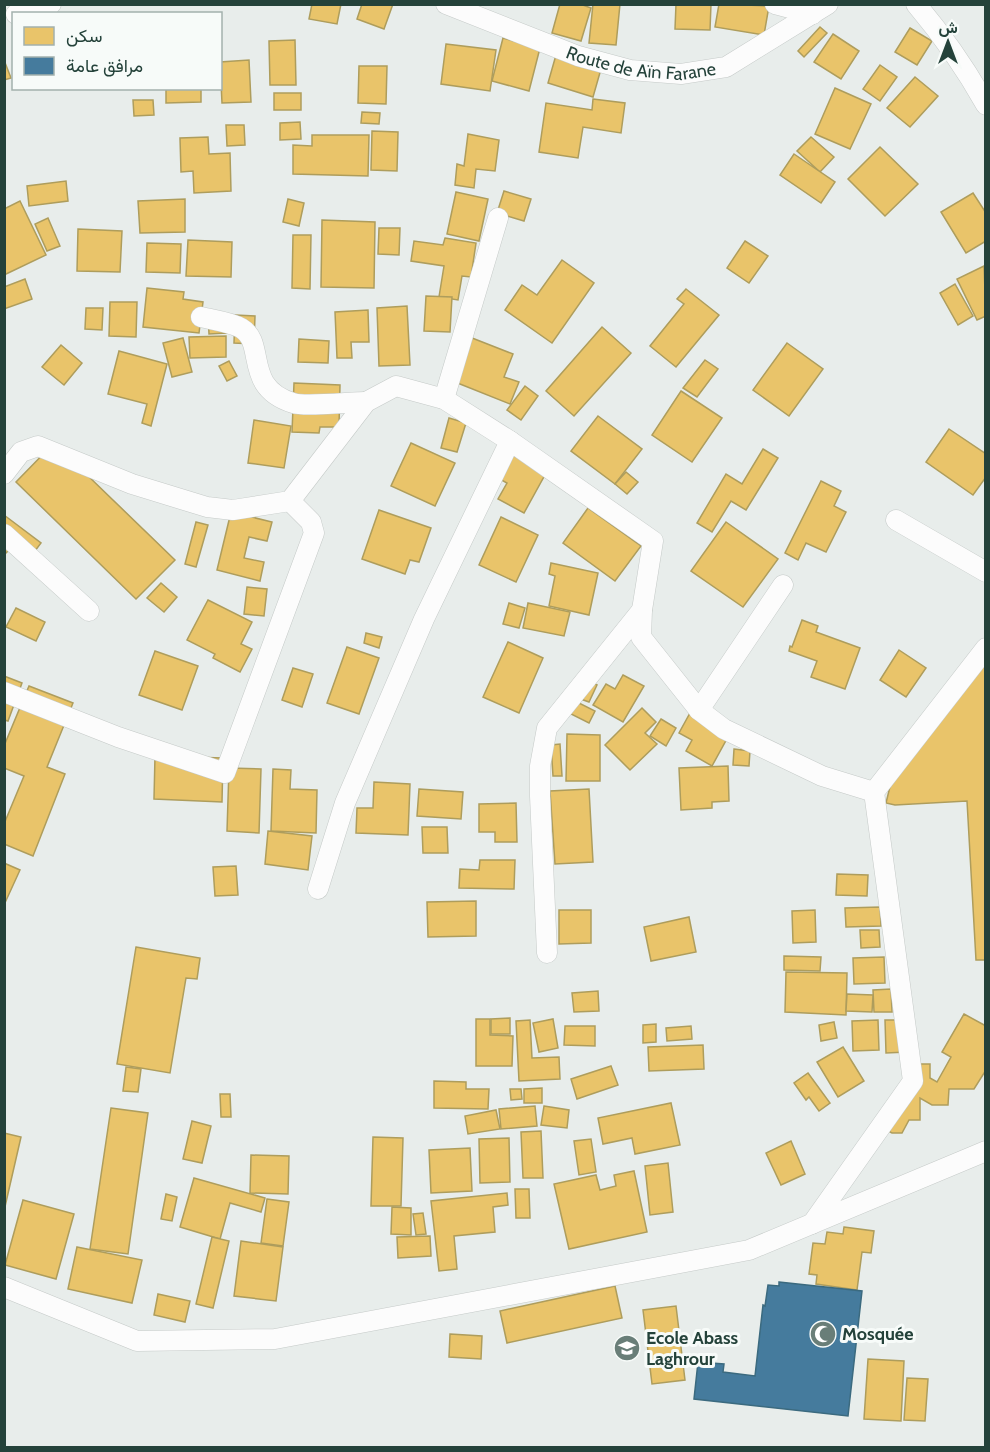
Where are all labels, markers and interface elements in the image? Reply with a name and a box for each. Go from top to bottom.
legend [12,12,222,90]
north arrow [918,12,978,72]
text: ش [938,18,958,37]
text: سكن [66,25,102,47]
street label: Route de Aïn Farane [563,41,717,85]
text: مرافق عامة [66,55,143,77]
mosque icon: Mosquée [808,1319,838,1349]
place label: Mosquée [842,1323,913,1345]
place label: Ecole Abass Laghrour [646,1327,738,1370]
school or university icon: Ecole Abass Laghrour [612,1333,642,1363]

